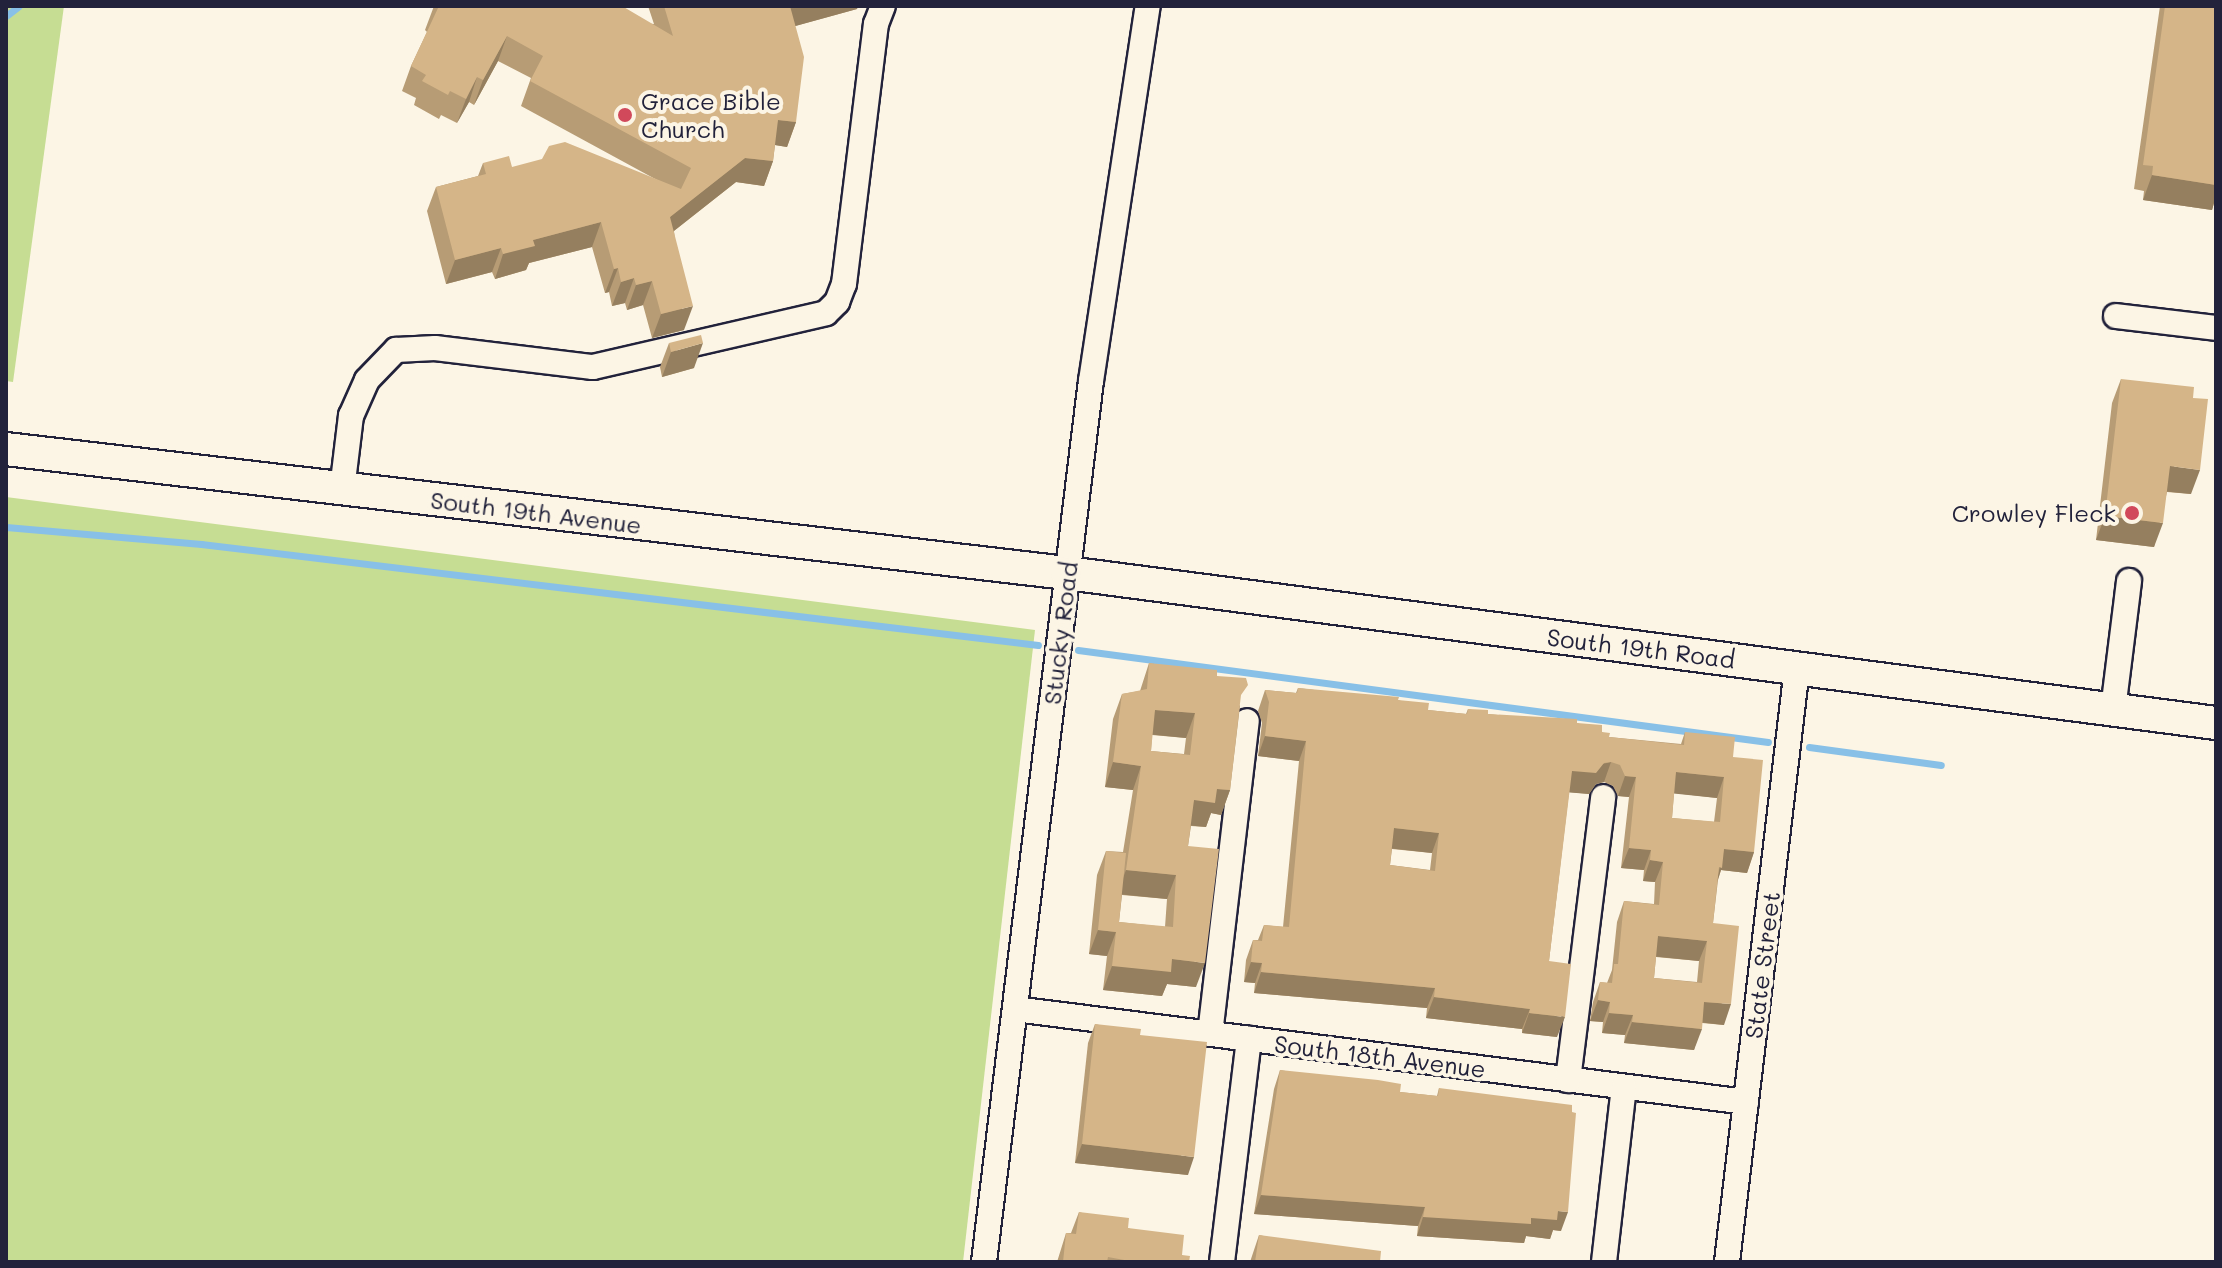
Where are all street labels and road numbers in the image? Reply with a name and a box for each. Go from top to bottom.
street label: South 19th Avenue [429,485,643,539]
street label: Stucky Road [1037,560,1083,706]
street label: South 19th Road [1545,622,1737,674]
street label: State Street [1739,890,1785,1040]
street label: South 18th Avenue [1273,1029,1487,1083]

